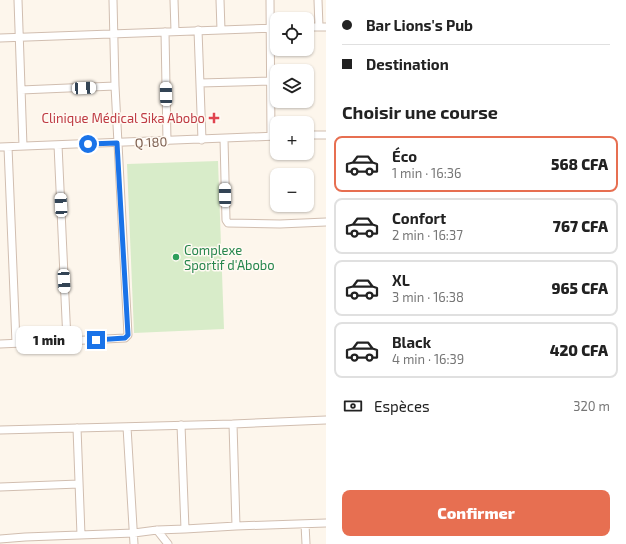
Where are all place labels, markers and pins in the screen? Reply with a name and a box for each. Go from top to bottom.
place label: Clinique Médical Sika Abobo [42,110,205,126]
marker: Clinique Médical Sika Abobo [208,112,220,124]
place label: Complexe Sportif d'Abobo [184,242,275,273]
marker: Complexe Sportif d'Abobo [171,252,181,262]

